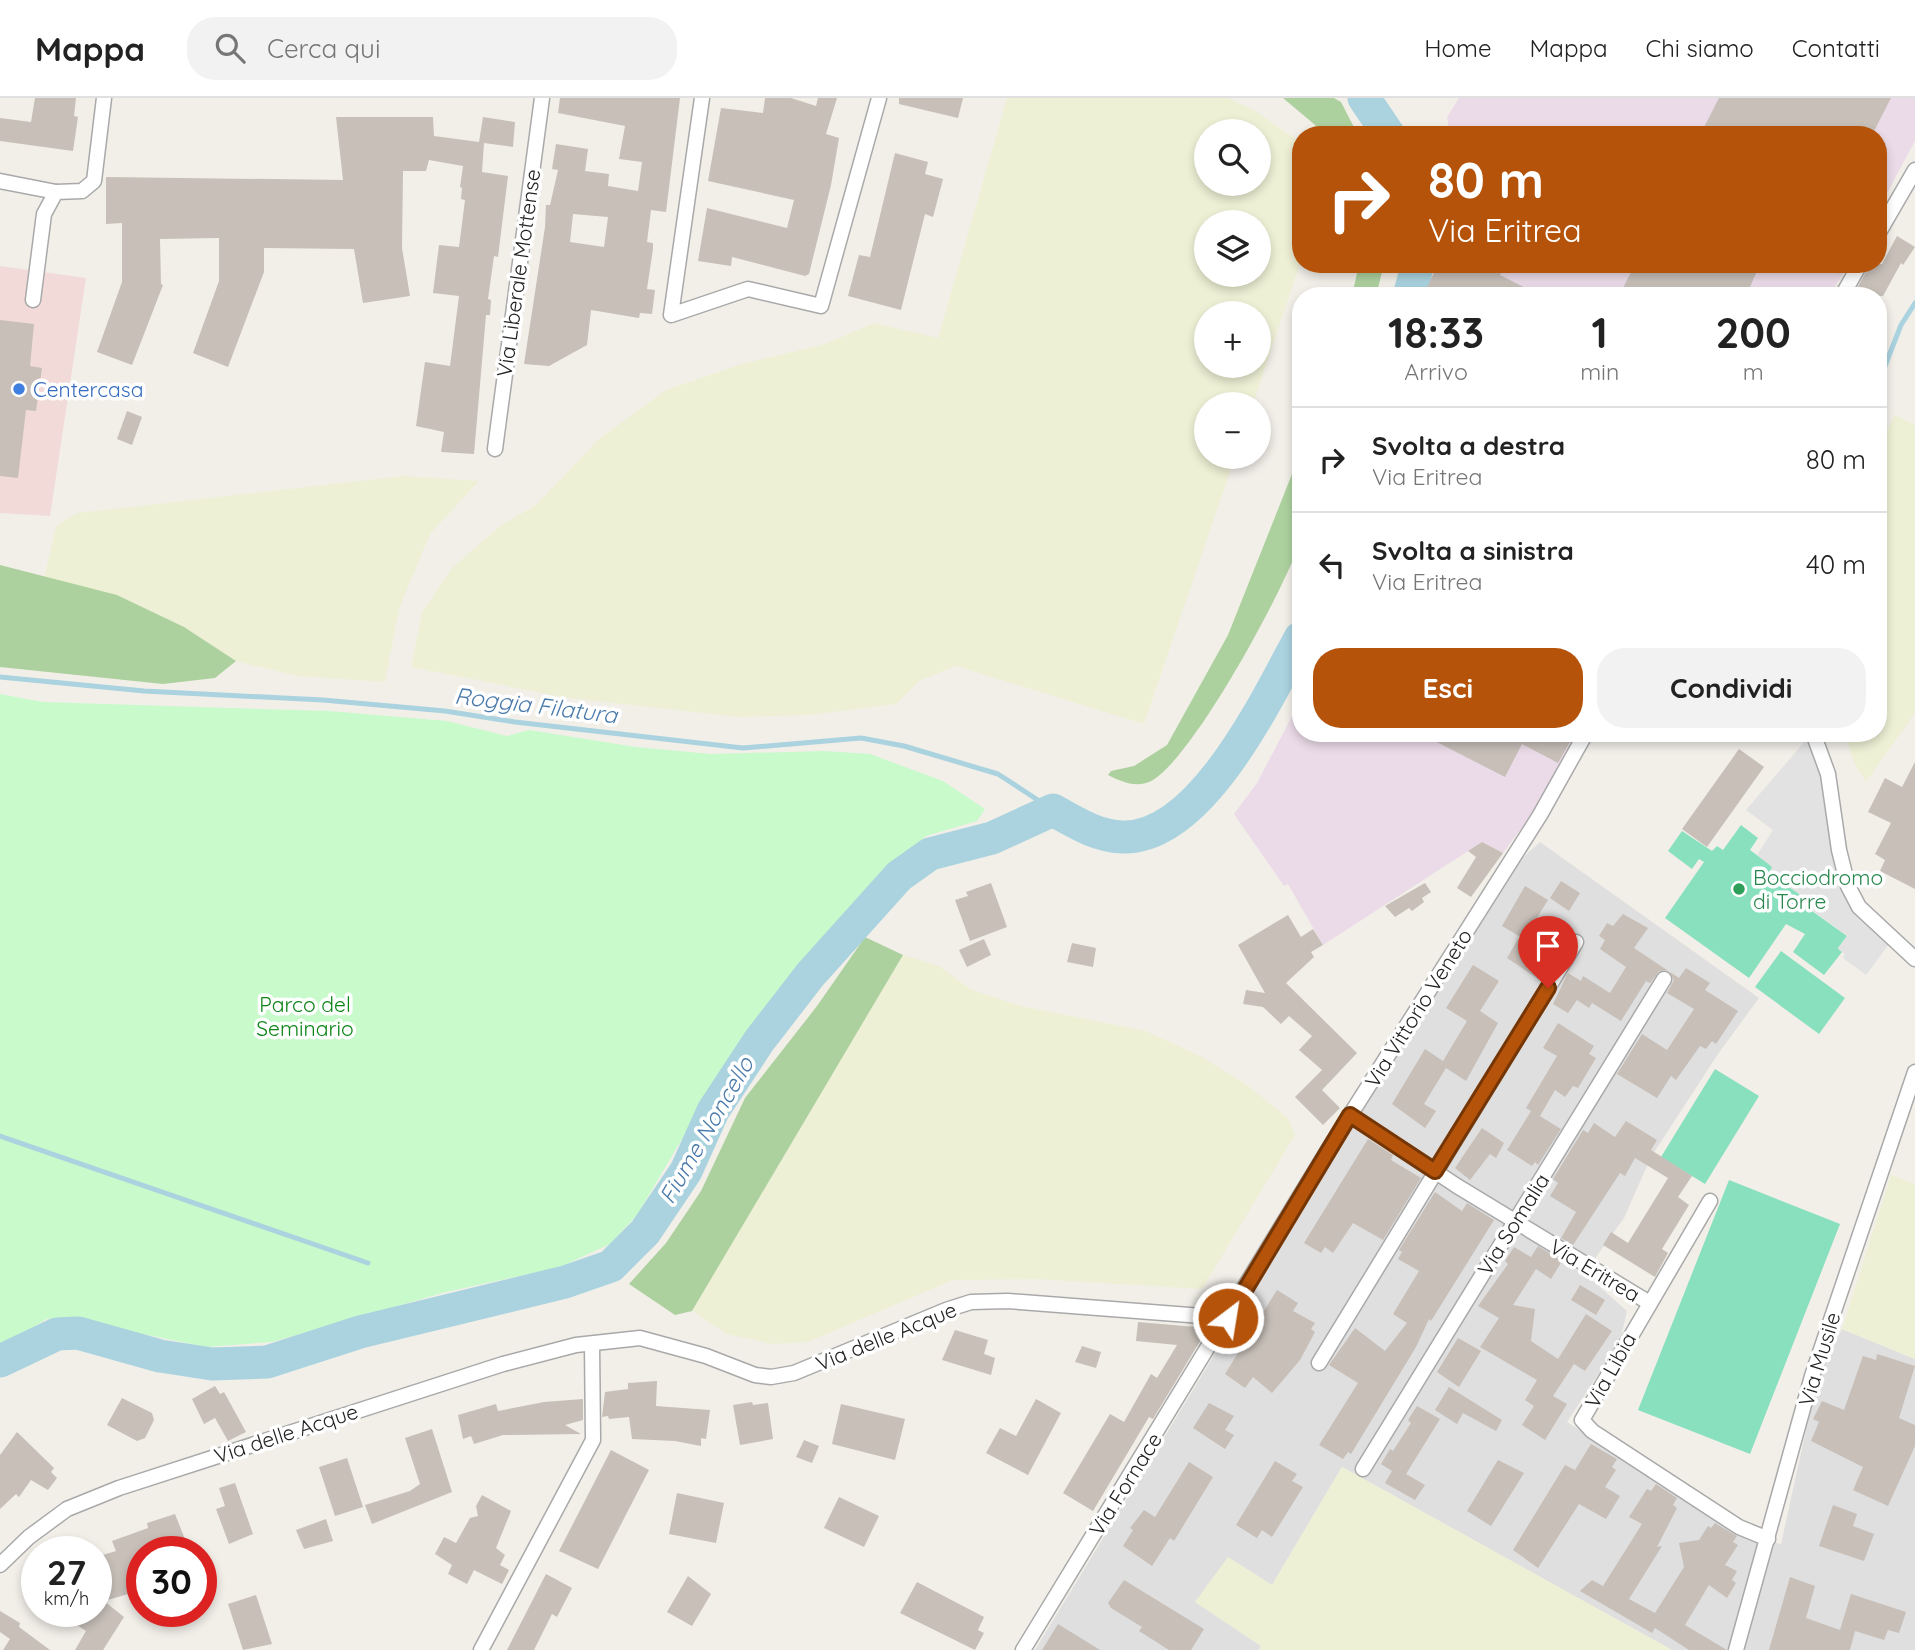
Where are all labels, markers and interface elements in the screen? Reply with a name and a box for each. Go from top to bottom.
search box [187,17,677,80]
text: Mappa [35,28,145,69]
icon: search [211,29,249,67]
text: Cerca qui [267,32,380,65]
text: Home [1424,33,1492,63]
text: Mappa [1530,33,1608,63]
text: Chi siamo [1646,33,1754,63]
text: Contatti [1792,33,1880,63]
map controls [1194,119,1271,469]
button: search [1194,119,1271,196]
text: 80 m [1428,149,1544,210]
icon: right [1313,154,1404,245]
street label: Via Liberale Mottense [491,167,545,379]
button: layers [1194,210,1271,287]
text: Via Eritrea [1428,210,1582,250]
button: + [1194,301,1271,378]
text: 18:33 [1388,306,1484,359]
text: 1 [1592,306,1608,359]
text: 200 [1715,306,1791,359]
text: Arrivo [1404,357,1468,386]
text: min [1580,357,1619,386]
text: m [1743,357,1764,386]
place label: Centercasa [33,376,144,402]
marker: Centercasa [11,381,27,397]
button: − [1194,392,1271,469]
text: Svolta a destra [1372,429,1565,462]
icon: right [1313,441,1351,479]
text: 80 m [1806,443,1866,476]
text: Via Eritrea [1372,462,1482,491]
text: Svolta a sinistra [1372,534,1574,567]
icon: left [1313,546,1351,584]
text: 40 m [1806,548,1866,581]
text: Via Eritrea [1372,567,1482,596]
button: Esci [1313,648,1583,728]
button: Condividi [1597,648,1866,728]
water label: Roggia Filatura [453,681,620,729]
place label: Bocciodromo di Torre [1753,864,1883,914]
marker: Bocciodromo di Torre [1731,881,1747,897]
pin [1518,916,1578,988]
street label: Via Vittorio Veneto [1359,924,1477,1092]
icon: arrive [1529,927,1567,965]
park label: Parco del Seminario [256,991,354,1041]
water label: Fiume Noncello [652,1051,760,1208]
street label: Via Somalia [1471,1168,1555,1280]
street label: Via Eritrea [1545,1233,1645,1307]
position arrow [1191,1281,1265,1355]
street label: Via delle Acque [812,1296,960,1376]
street label: Via Musile [1792,1309,1846,1409]
street label: Via Libia [1579,1328,1641,1412]
street label: Via delle Acque [211,1398,361,1468]
street label: Via Fornace [1083,1428,1167,1540]
speed limit sign: 30 [126,1536,217,1627]
text: 27 [47,1550,86,1594]
text: km/h [44,1587,89,1610]

